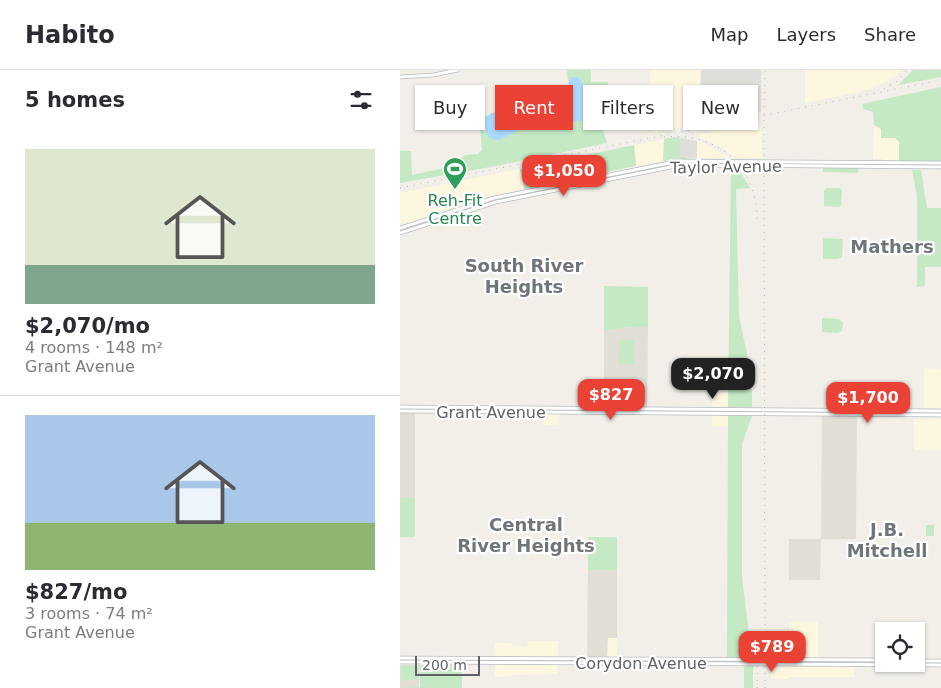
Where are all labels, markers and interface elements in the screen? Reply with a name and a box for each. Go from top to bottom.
text: Habito [25,21,115,49]
text: Map [710,24,748,45]
text: Layers [776,24,836,45]
text: Share [864,24,916,45]
chip: Buy [415,85,485,130]
chip: Rent [495,85,573,130]
chip: Filters [583,85,673,130]
chip: New [683,85,758,130]
icon: filters [347,86,375,114]
text: 5 homes [25,88,125,112]
pin: $1,050 [523,154,605,197]
sports icon: Reh-Fit Centre [442,156,468,190]
street label: Taylor Avenue [669,157,782,177]
text: $1,050 [533,161,595,180]
icon: home [155,182,245,272]
place label: Reh-Fit Centre [428,191,482,228]
district label: Mathers [850,236,934,257]
district label: South River Heights [465,255,583,297]
text: $2,070/mo [25,314,150,338]
text: 4 rooms · 148 m² [25,338,163,357]
text: Grant Avenue [25,357,135,376]
pin: $2,070 [672,358,754,400]
text: $2,070 [682,364,744,383]
pin: $827 [581,378,641,421]
pin: $1,700 [827,382,909,424]
text: $827 [589,385,633,404]
text: $1,700 [837,388,899,407]
street label: Grant Avenue [436,403,546,422]
icon: home [155,447,245,537]
district label: Central River Heights [457,514,595,556]
district label: J.B. Mitchell [847,519,927,561]
text: $827/mo [25,580,127,604]
text: 3 rooms · 74 m² [25,604,153,623]
map controls [875,622,925,672]
button: locate [875,622,925,672]
text: Grant Avenue [25,623,135,642]
pin: $789 [742,630,802,673]
text: $789 [750,637,794,656]
scale bar [415,653,480,676]
street label: Corydon Avenue [575,654,707,673]
text: 200 m [422,657,467,673]

